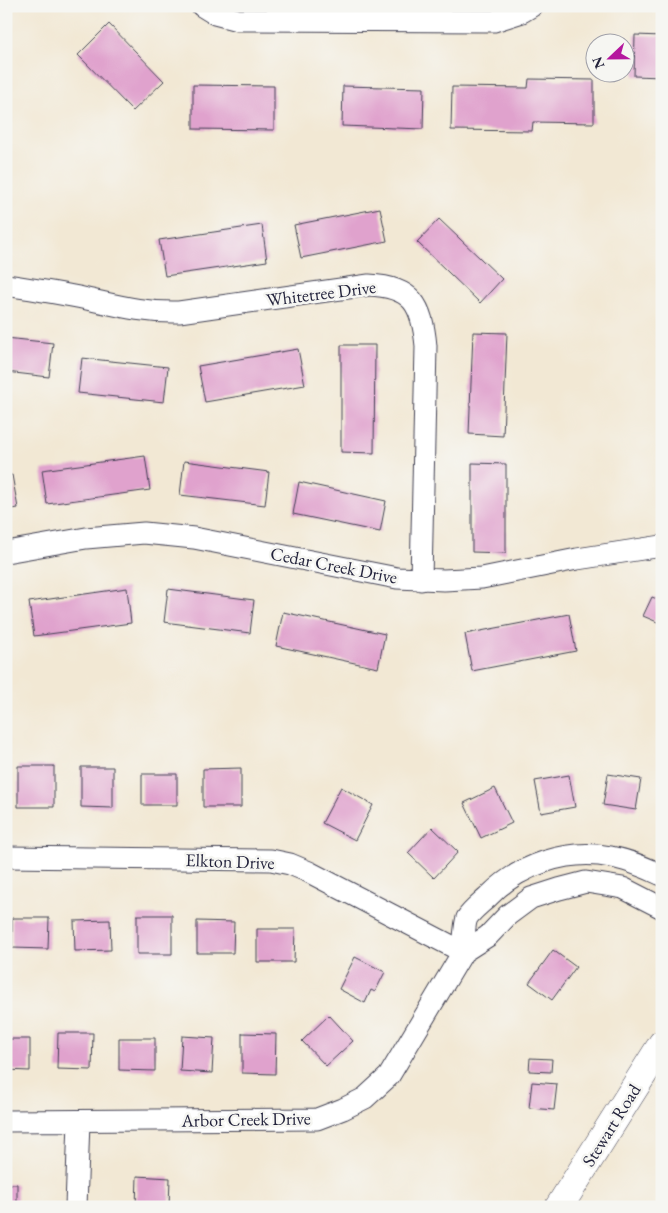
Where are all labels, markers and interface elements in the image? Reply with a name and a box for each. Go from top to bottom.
north arrow [586,32,636,82]
text: N [587,54,608,71]
street label: Whitetree Drive [265,275,377,311]
street label: Cedar Creek Drive [269,541,399,589]
street label: Elkton Drive [185,848,275,874]
street label: Stewart Road [577,1079,646,1171]
street label: Arbor Creek Drive [180,1106,311,1132]

